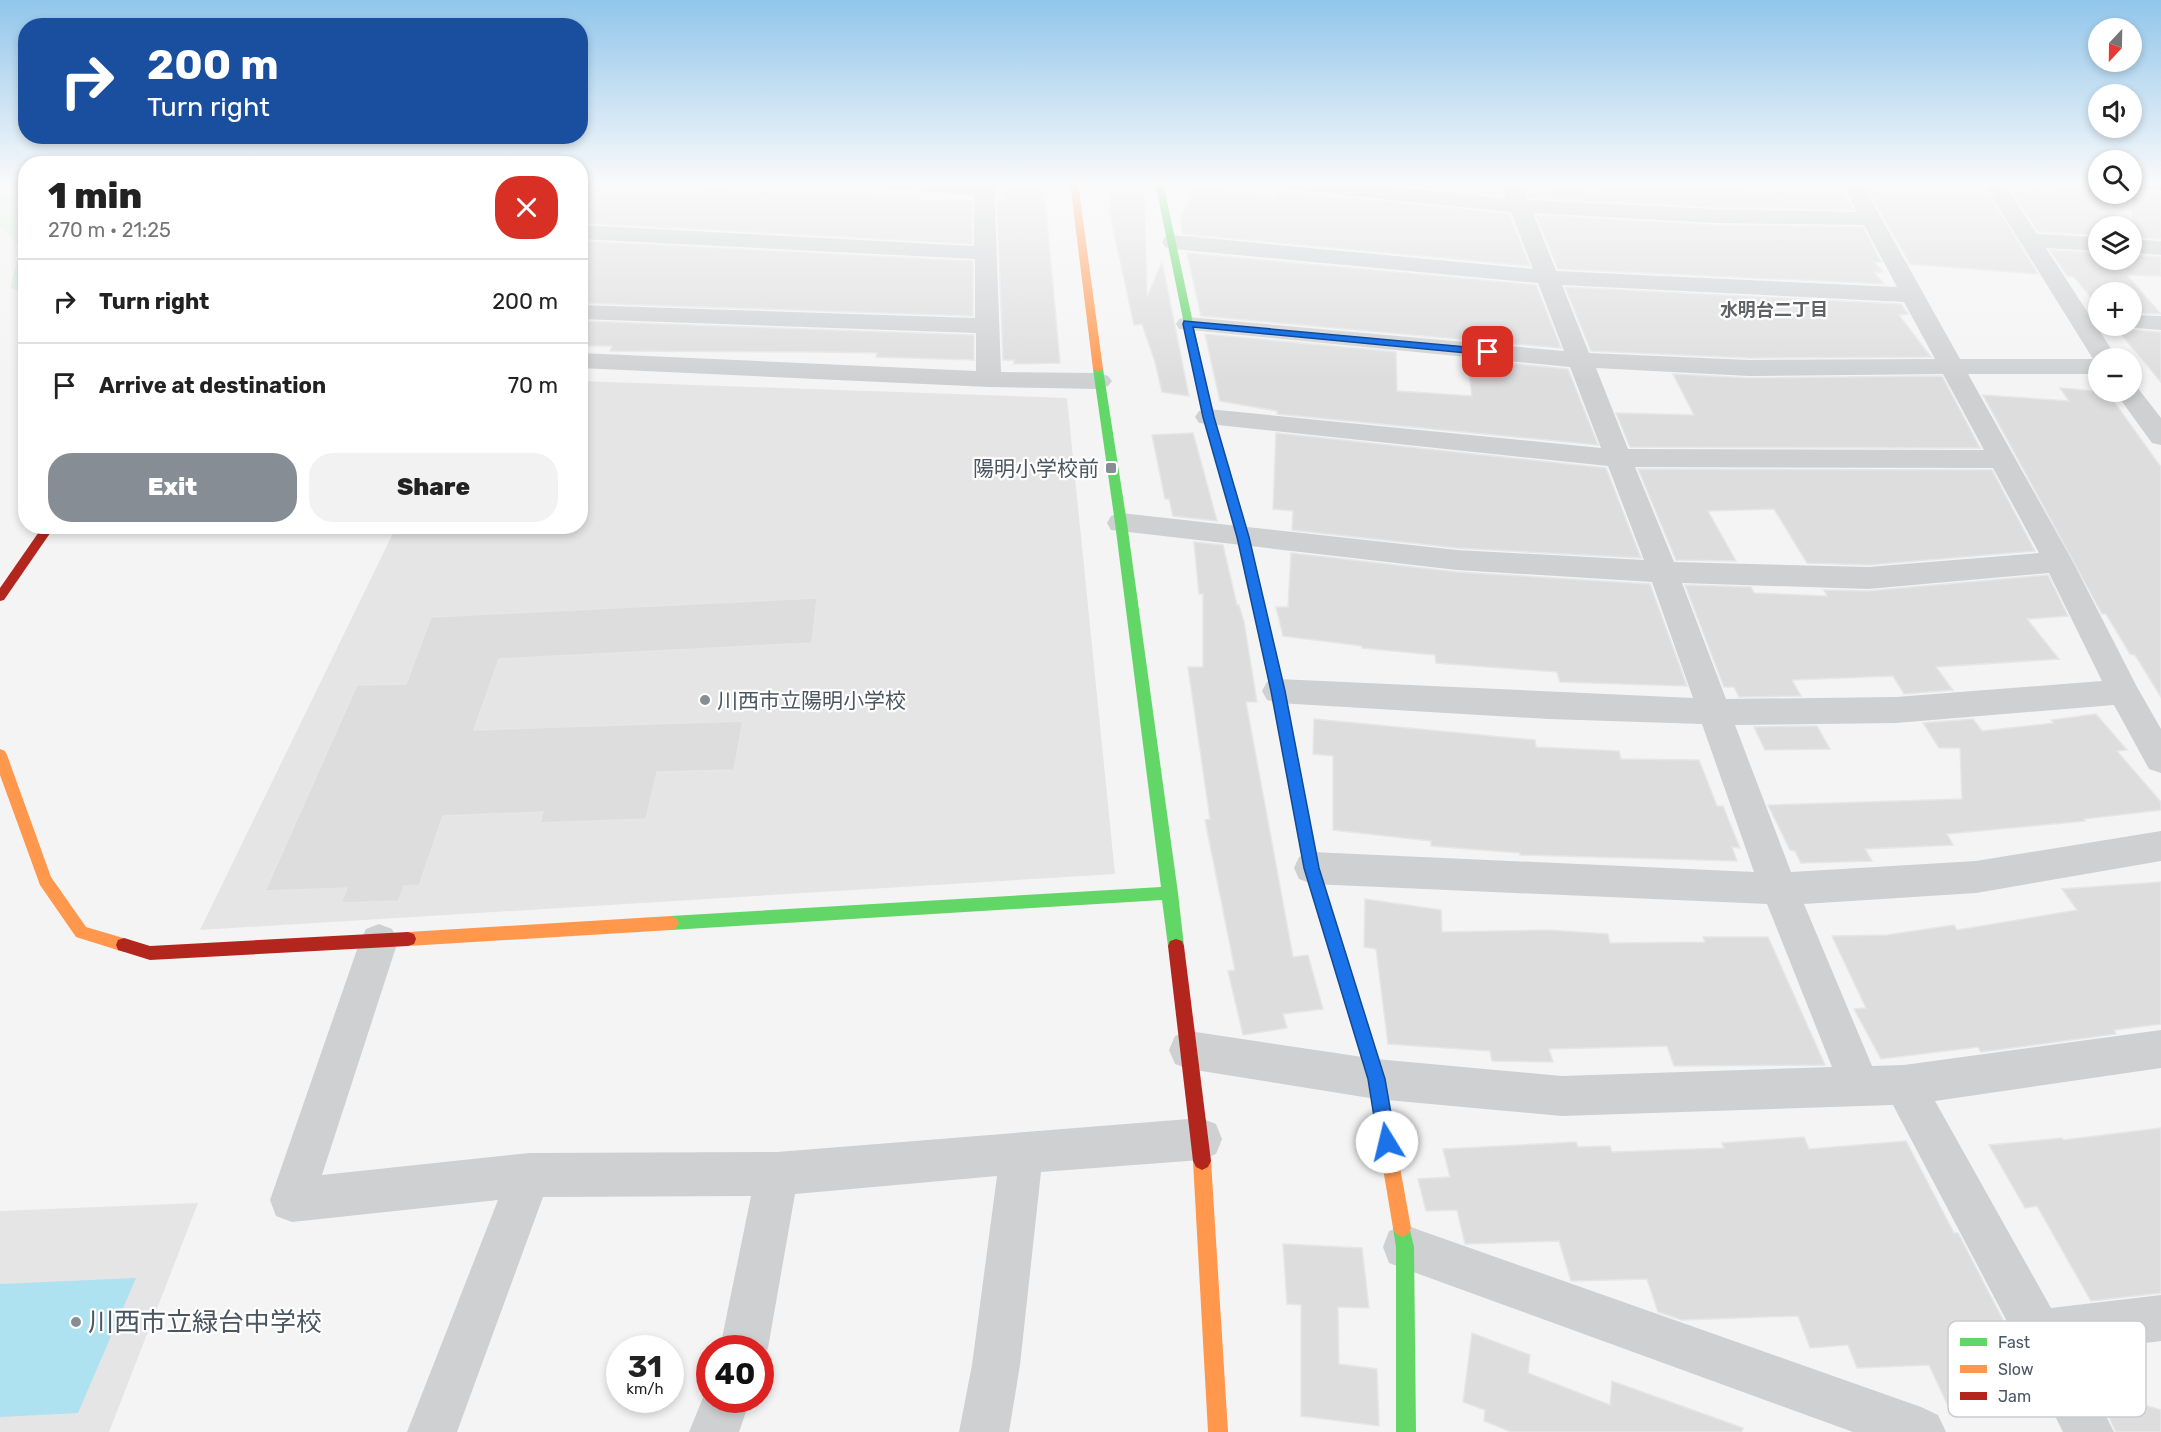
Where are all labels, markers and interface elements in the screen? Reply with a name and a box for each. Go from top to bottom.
north arrow [2088,18,2142,72]
map controls [2088,18,2142,402]
text: 200 m [147,40,279,90]
icon: right [48,42,126,120]
button: sound [2088,84,2142,138]
text: Turn right [147,91,270,123]
button: search [2088,150,2142,204]
text: 1 min [48,174,142,217]
button: close [495,176,558,239]
button: layers [2088,216,2142,270]
text: 270 m · 21:25 [48,218,171,242]
button: + [2088,282,2142,336]
icon: right [48,285,81,318]
text: Turn right [99,288,209,315]
text: 200 m [492,288,558,315]
district label: 水明台二丁目 [1720,299,1828,321]
pin [1462,326,1513,377]
icon: arrive [1471,335,1504,368]
button: − [2088,348,2142,402]
icon: arrive [48,369,81,402]
text: Arrive at destination [99,372,326,399]
text: 70 m [508,372,558,399]
button: Exit [48,453,297,522]
button: Share [309,453,558,522]
place label: 陽明小学校前 [973,456,1099,481]
marker: 陽明小学校前 [1104,461,1118,475]
place label: 川西市立陽明小学校 [717,688,906,713]
marker: 川西市立陽明小学校 [698,693,712,707]
position arrow [1355,1110,1419,1174]
place label: 川西市立緑台中学校 [88,1307,322,1338]
marker: 川西市立緑台中学校 [69,1315,83,1329]
legend [1948,1321,2146,1417]
text: Fast [1998,1333,2030,1352]
speed limit sign: 40 [696,1335,774,1413]
text: 31 [628,1349,662,1385]
text: Slow [1998,1360,2034,1379]
text: km/h [626,1380,664,1398]
text: Jam [1998,1387,2031,1406]

